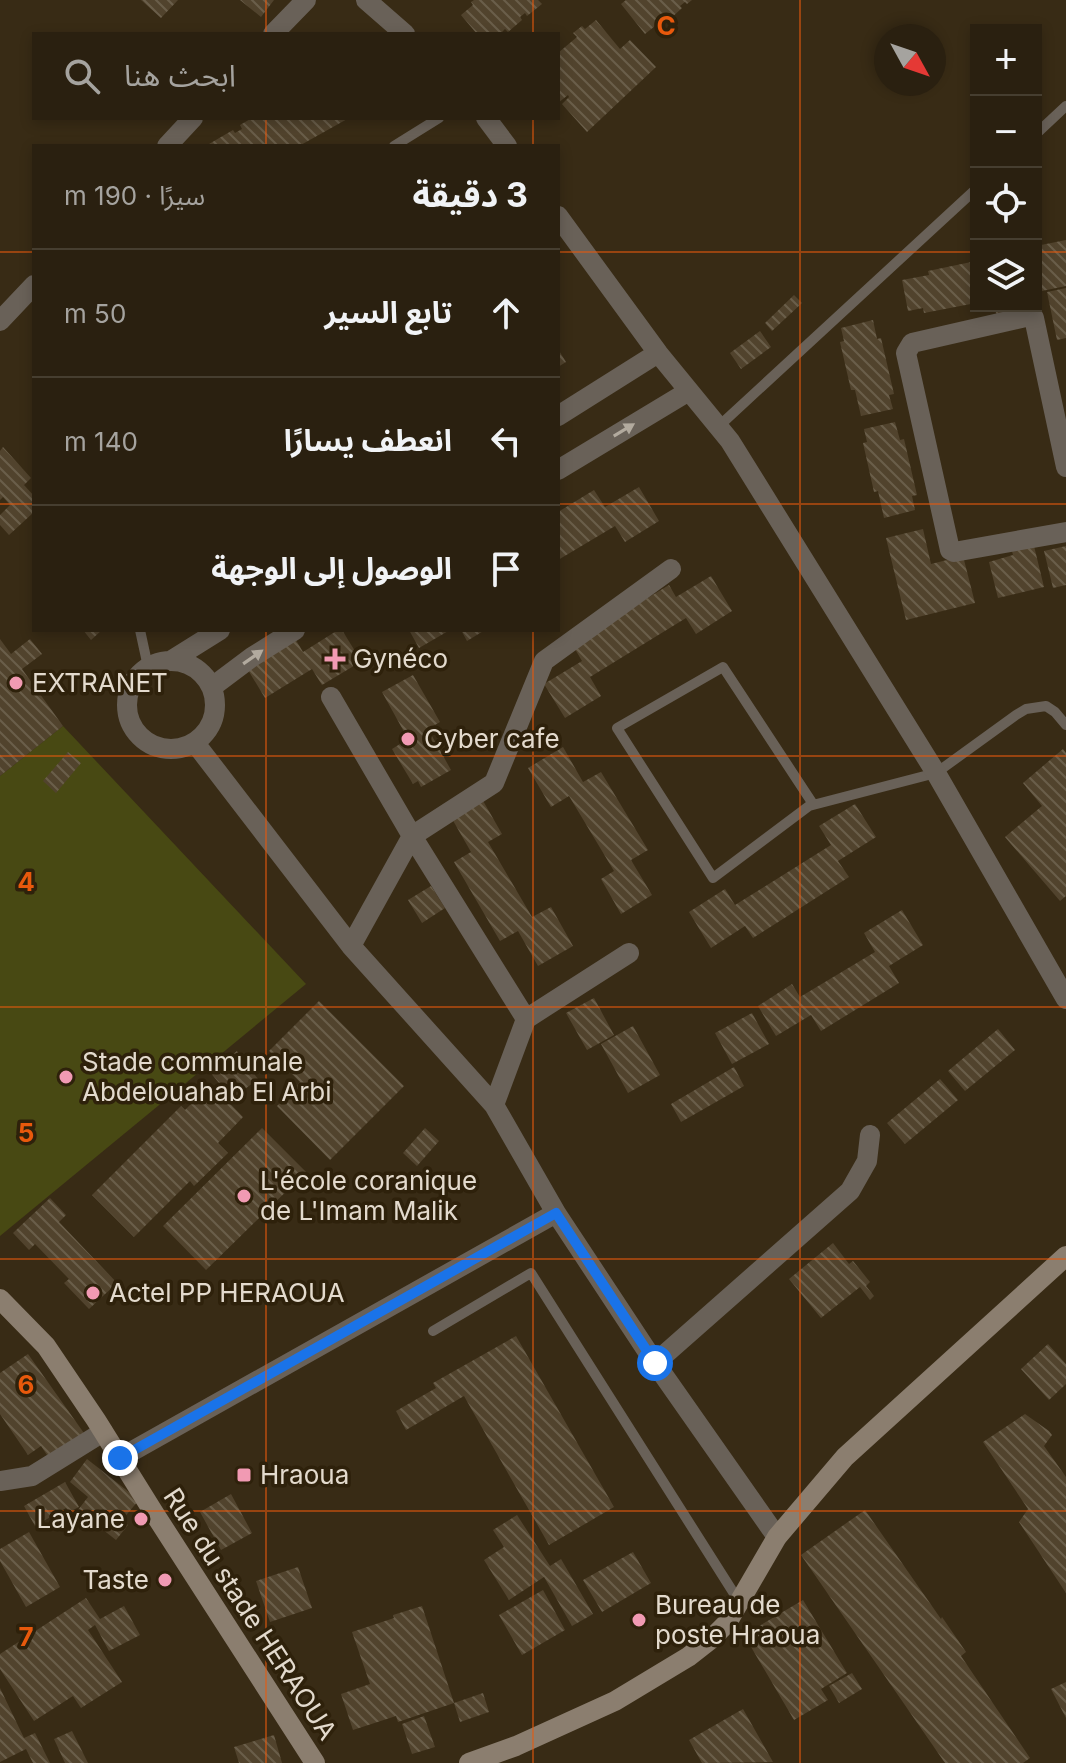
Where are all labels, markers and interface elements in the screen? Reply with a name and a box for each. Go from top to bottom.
text: C [656,10,676,41]
north arrow [874,24,946,96]
map controls [970,24,1042,312]
button: + [970,24,1042,96]
search box [32,32,560,120]
icon: search [60,54,104,98]
text: ابحث هنا [124,57,236,93]
button: − [970,96,1042,168]
button: locate [970,168,1042,240]
text: 3 دقيقة [412,174,528,215]
text: سيرًا · 190 m [64,180,205,211]
button: layers [970,240,1042,312]
icon: ahead [484,291,528,335]
text: تابع السير [325,294,452,330]
text: 50 m [64,298,126,329]
icon: left [484,419,528,463]
text: انعطف يسارًا [284,422,452,458]
one-way arrow [613,423,635,437]
text: 140 m [64,426,138,457]
icon: arrive [484,547,528,591]
text: الوصول إلى الوجهة [211,550,452,586]
place label: Gynéco [353,643,448,674]
marker: Gynéco [324,648,346,670]
one-way arrow [242,650,263,665]
place label: EXTRANET [32,667,168,698]
marker: EXTRANET [7,674,25,692]
place label: Cyber cafe [424,723,560,754]
marker: Cyber cafe [399,730,417,748]
text: 4 [17,866,35,897]
place label: Stade communale Abdelouahab El Arbi [82,1046,332,1107]
marker: Stade communale Abdelouahab El Arbi [57,1068,75,1086]
text: 5 [18,1117,34,1148]
place label: L'école coranique de L'Imam Malik [260,1165,477,1226]
marker: L'école coranique de L'Imam Malik [235,1187,253,1205]
place label: Actel PP HERAOUA [109,1277,345,1308]
marker: Actel PP HERAOUA [84,1284,102,1302]
route start [637,1345,673,1381]
text: 6 [18,1369,34,1400]
route end [102,1440,138,1476]
place label: Hraoua [260,1459,349,1490]
marker: Hraoua [235,1466,253,1484]
street label: Rue du stade HERAOUA [157,1482,343,1745]
place label: Layane [36,1503,125,1534]
marker: Layane [132,1510,150,1528]
place label: Taste [82,1564,149,1595]
marker: Taste [156,1571,174,1589]
place label: Bureau de poste Hraoua [655,1589,820,1650]
marker: Bureau de poste Hraoua [630,1611,648,1629]
text: 7 [18,1621,34,1652]

